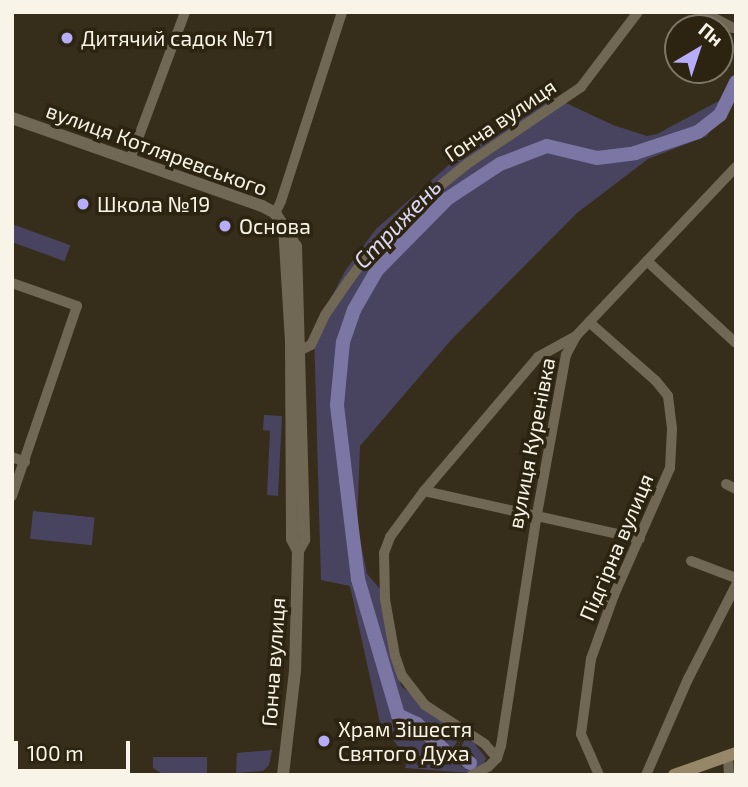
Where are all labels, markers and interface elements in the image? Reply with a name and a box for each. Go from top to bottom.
north arrow [664,14,734,84]
text: Пн [694,17,728,51]
place label: Дитячий садок №71 [81,25,274,51]
marker: Дитячий садок №71 [59,30,75,46]
street label: Гонча вулиця [439,73,561,167]
street label: вулиця Котляревського [43,97,271,201]
water label: Стрижень [347,172,447,274]
place label: Школа №19 [97,191,210,217]
marker: Школа №19 [75,196,91,212]
place label: Основа [239,213,311,239]
marker: Основа [217,218,233,234]
street label: вулиця Куренівка [502,355,560,531]
street label: Підгірна вулиця [574,470,658,624]
street label: Гонча вулиця [256,597,290,727]
place label: Храм Зішестя Святого Духа [338,716,472,766]
scale bar [18,728,133,772]
marker: Храм Зішестя Святого Духа [316,733,332,749]
text: 100 m [27,740,84,765]

